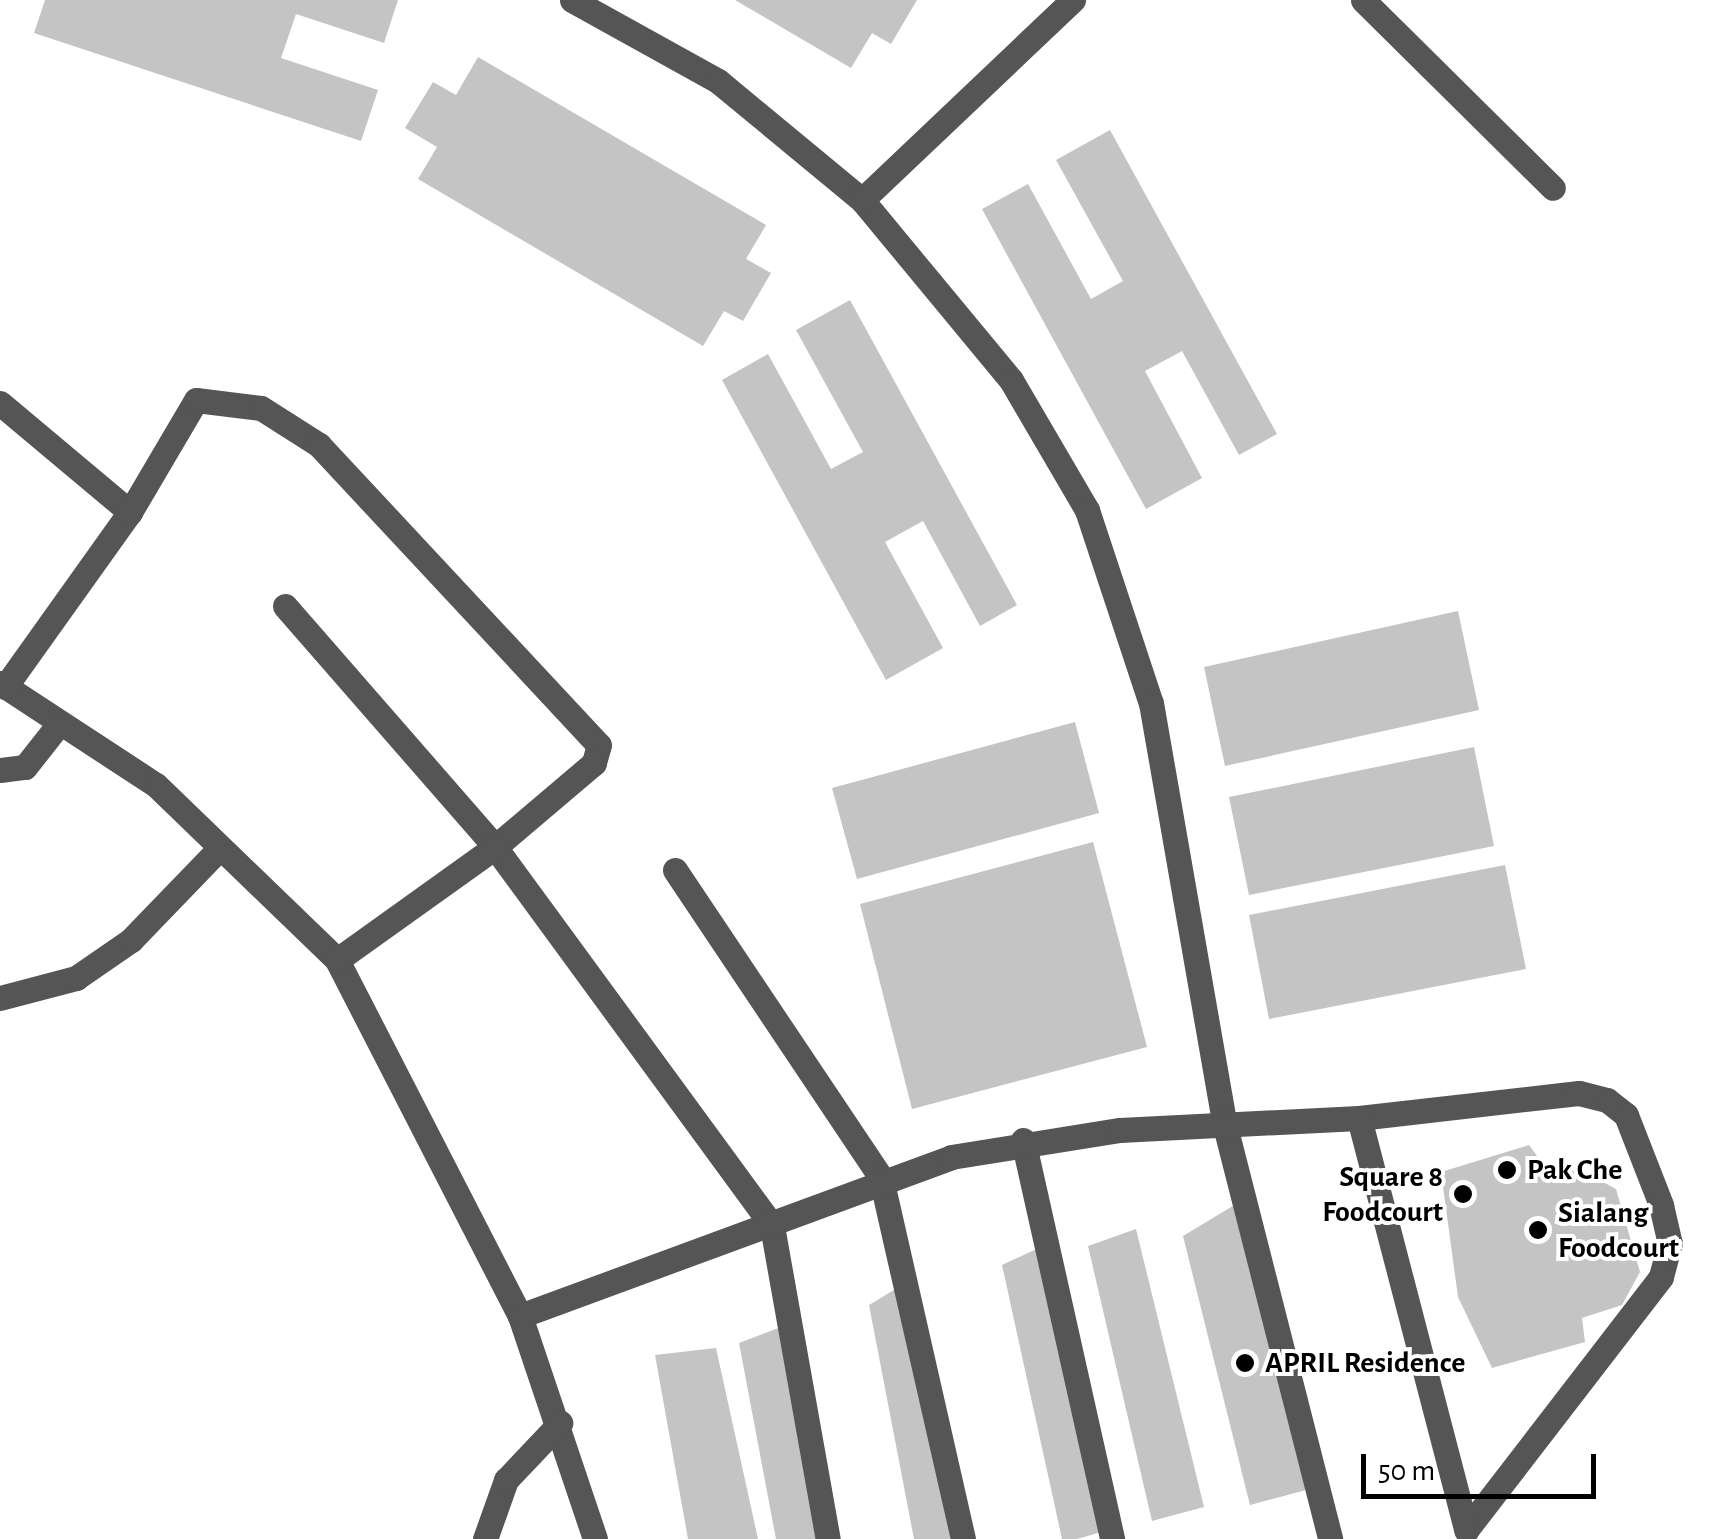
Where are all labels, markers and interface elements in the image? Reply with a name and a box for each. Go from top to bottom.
place label: Pak Che [1527,1152,1622,1188]
place label: Square 8 Foodcourt [1322,1159,1443,1230]
marker: Pak Che [1496,1159,1518,1181]
marker: Square 8 Foodcourt [1452,1183,1474,1205]
place label: Sialang Foodcourt [1558,1195,1679,1266]
marker: Sialang Foodcourt [1527,1219,1549,1241]
place label: APRIL Residence [1265,1345,1465,1381]
marker: APRIL Residence [1234,1352,1256,1374]
scale bar [1366,1434,1601,1496]
text: 50 m [1378,1456,1435,1486]

